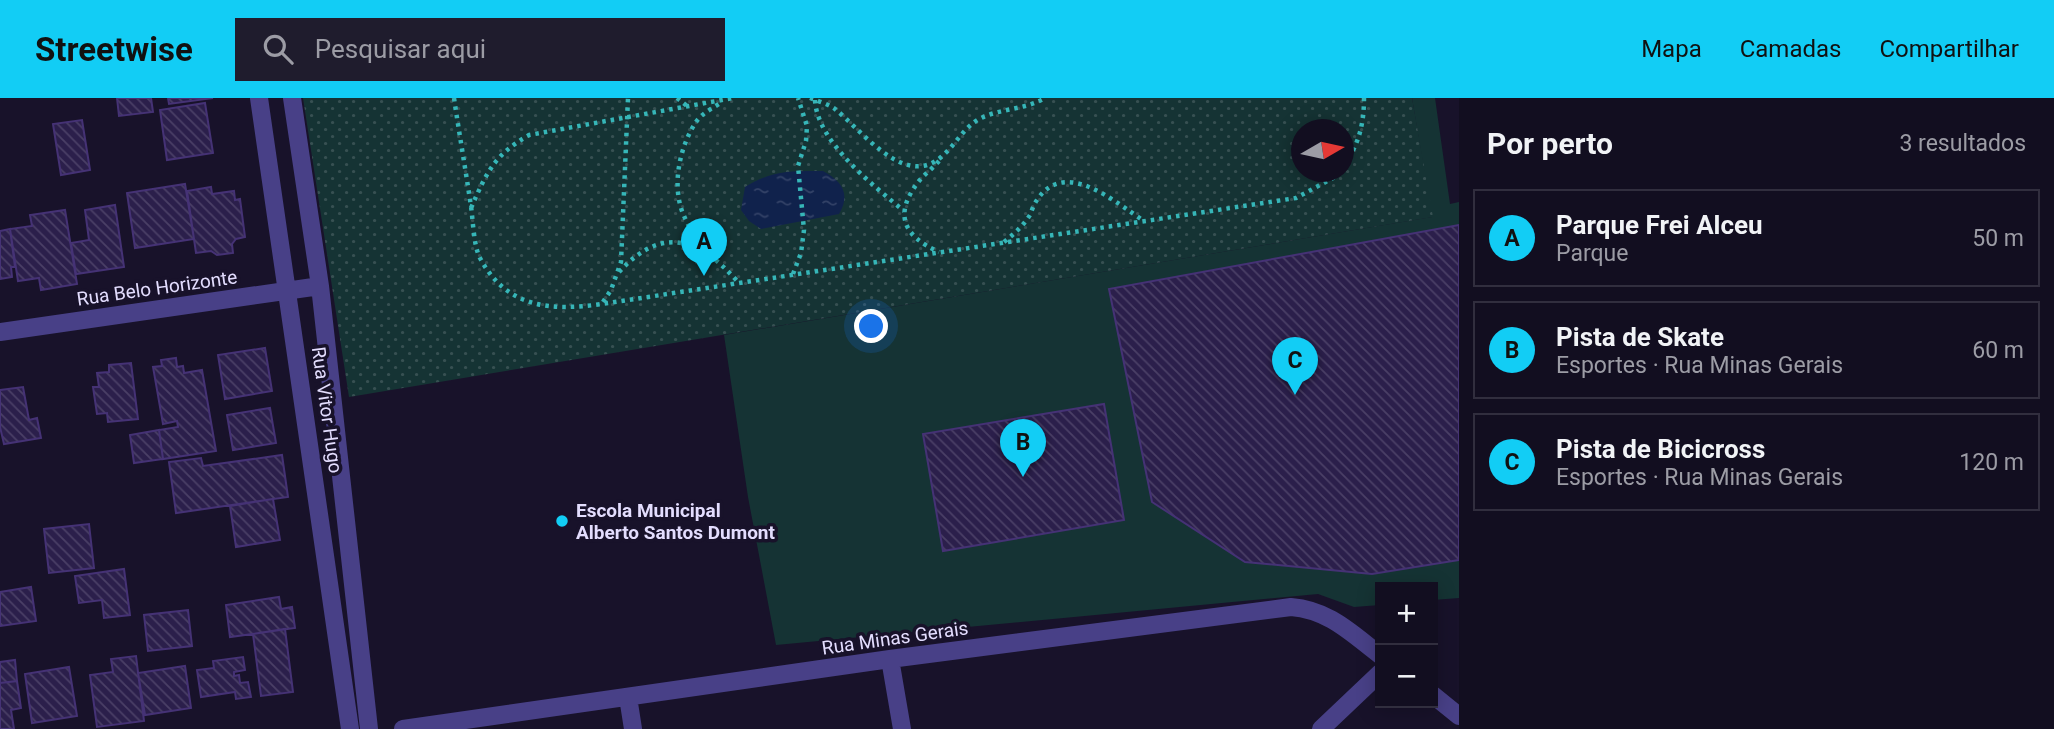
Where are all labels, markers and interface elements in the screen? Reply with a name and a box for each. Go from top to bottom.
search box [235,18,725,81]
text: Streetwise [35,30,193,69]
icon: search [259,30,297,68]
text: Pesquisar aqui [315,34,486,64]
text: Mapa [1641,35,1702,63]
text: Camadas [1740,35,1841,63]
text: Compartilhar [1879,35,2019,63]
north arrow [1291,119,1354,182]
text: Por perto [1487,126,1613,161]
text: 3 resultados [1899,130,2026,157]
text: Parque Frei Alceu [1556,210,1763,240]
pin: A [681,218,727,276]
text: A [1504,225,1520,252]
text: 50 m [1972,225,2024,252]
text: Parque [1556,240,1628,267]
street label: Rua Belo Horizonte [75,265,239,311]
your location [854,309,888,343]
text: Pista de Skate [1556,322,1724,352]
pin: C [1272,337,1318,395]
text: B [1505,337,1519,364]
text: 60 m [1972,337,2024,364]
street label: Rua Vitor Hugo [307,345,347,475]
text: Esportes · Rua Minas Gerais [1556,352,1843,379]
pin: B [1000,419,1046,477]
text: Pista de Bicicross [1556,434,1765,464]
text: C [1504,449,1520,476]
text: 120 m [1959,449,2024,476]
text: Esportes · Rua Minas Gerais [1556,464,1843,491]
place label: Escola Municipal Alberto Santos Dumont [576,499,776,544]
marker: Escola Municipal Alberto Santos Dumont [554,513,570,529]
map controls [1375,582,1438,708]
button: + [1375,582,1438,645]
street label: Rua Minas Gerais [820,616,970,660]
button: − [1375,645,1438,708]

